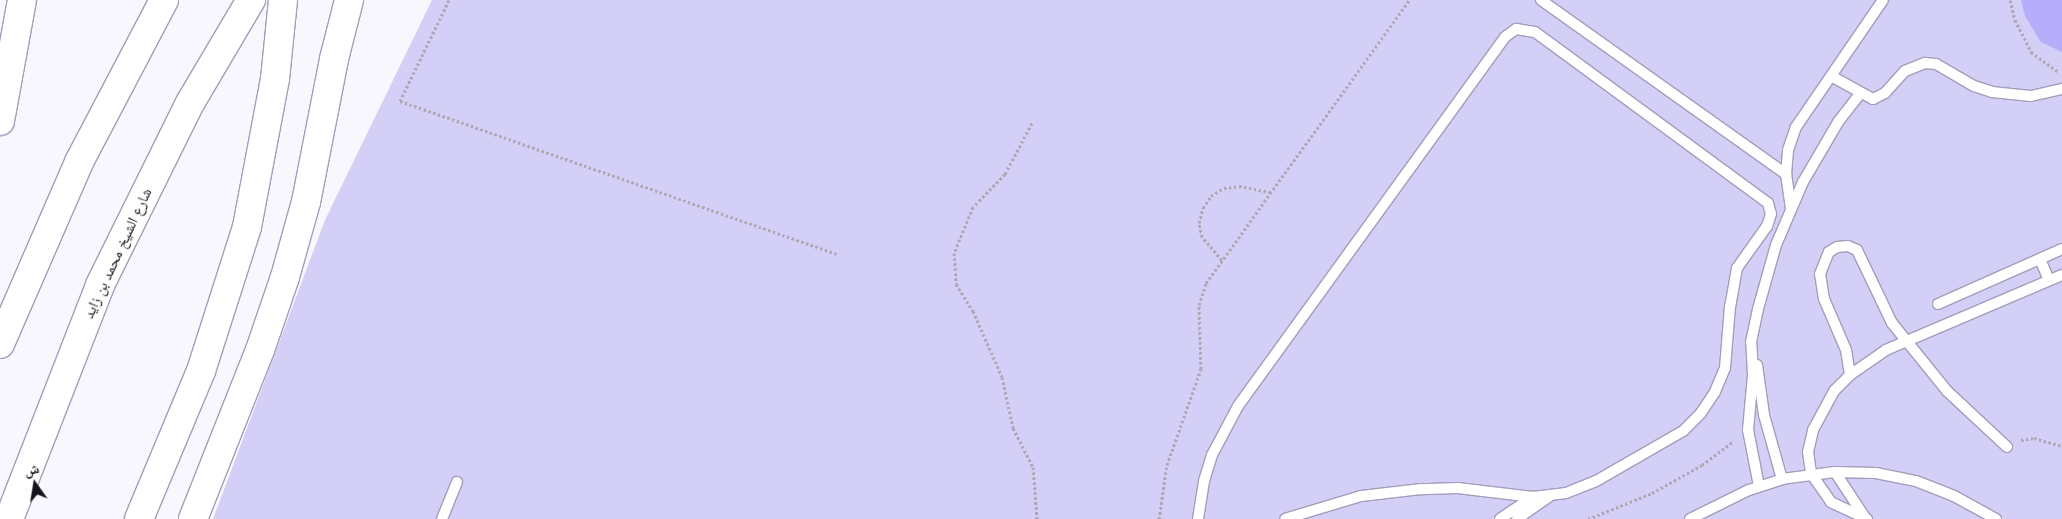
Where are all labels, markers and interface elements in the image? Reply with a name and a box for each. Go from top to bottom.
street label: شارع الشيخ محمد بن زايد [79,185,155,321]
north arrow [10,459,60,509]
text: ش [23,460,41,479]

